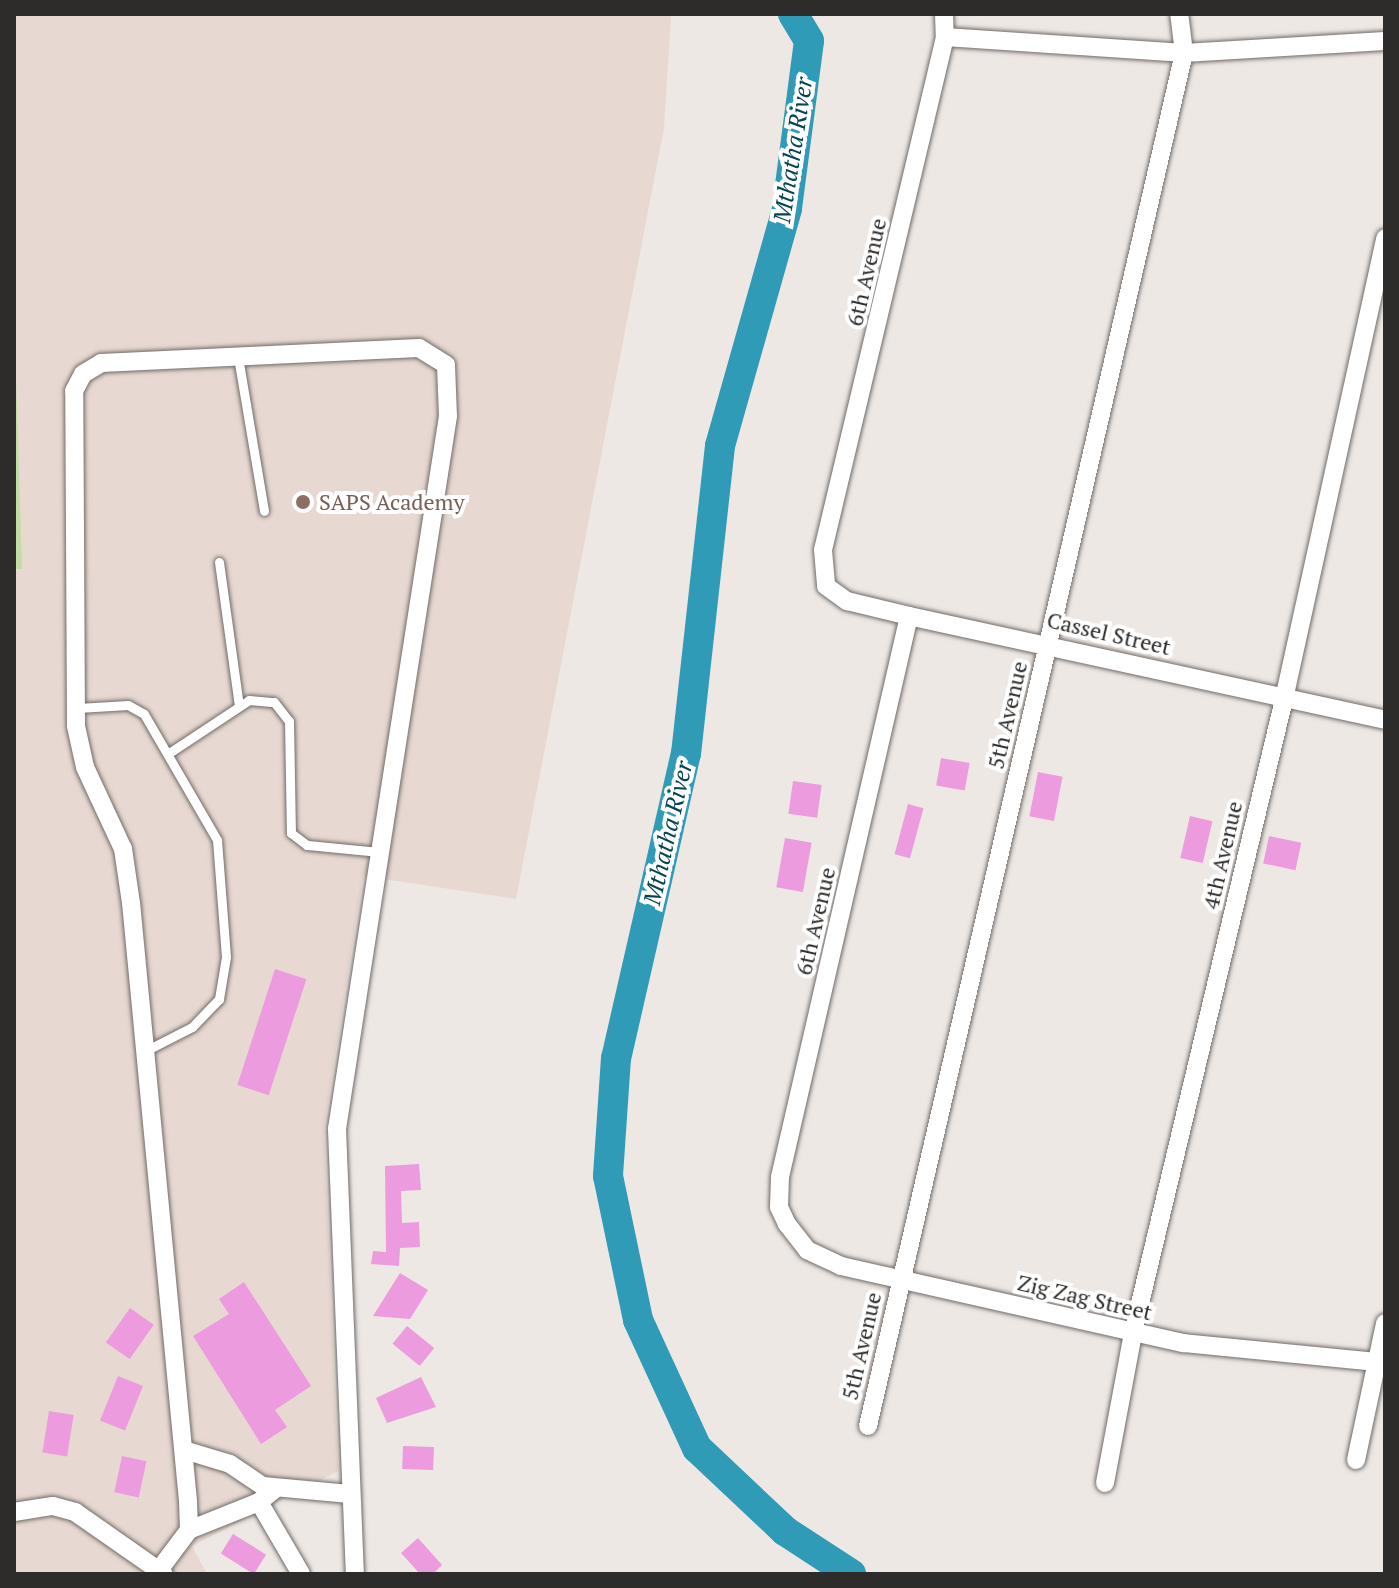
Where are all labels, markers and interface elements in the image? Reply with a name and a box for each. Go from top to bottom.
water label: Mthatha River [767,75,819,225]
street label: 6th Avenue [841,215,891,329]
place label: SAPS Academy [319,489,465,515]
marker: SAPS Academy [294,493,312,511]
street label: Cassel Street [1045,606,1173,660]
street label: 5th Avenue [982,658,1032,772]
water label: Mthatha River [637,758,699,908]
street label: 4th Avenue [1197,798,1247,912]
street label: 6th Avenue [790,864,840,978]
street label: Zig Zag Street [1015,1269,1155,1325]
street label: 5th Avenue [836,1289,886,1403]

